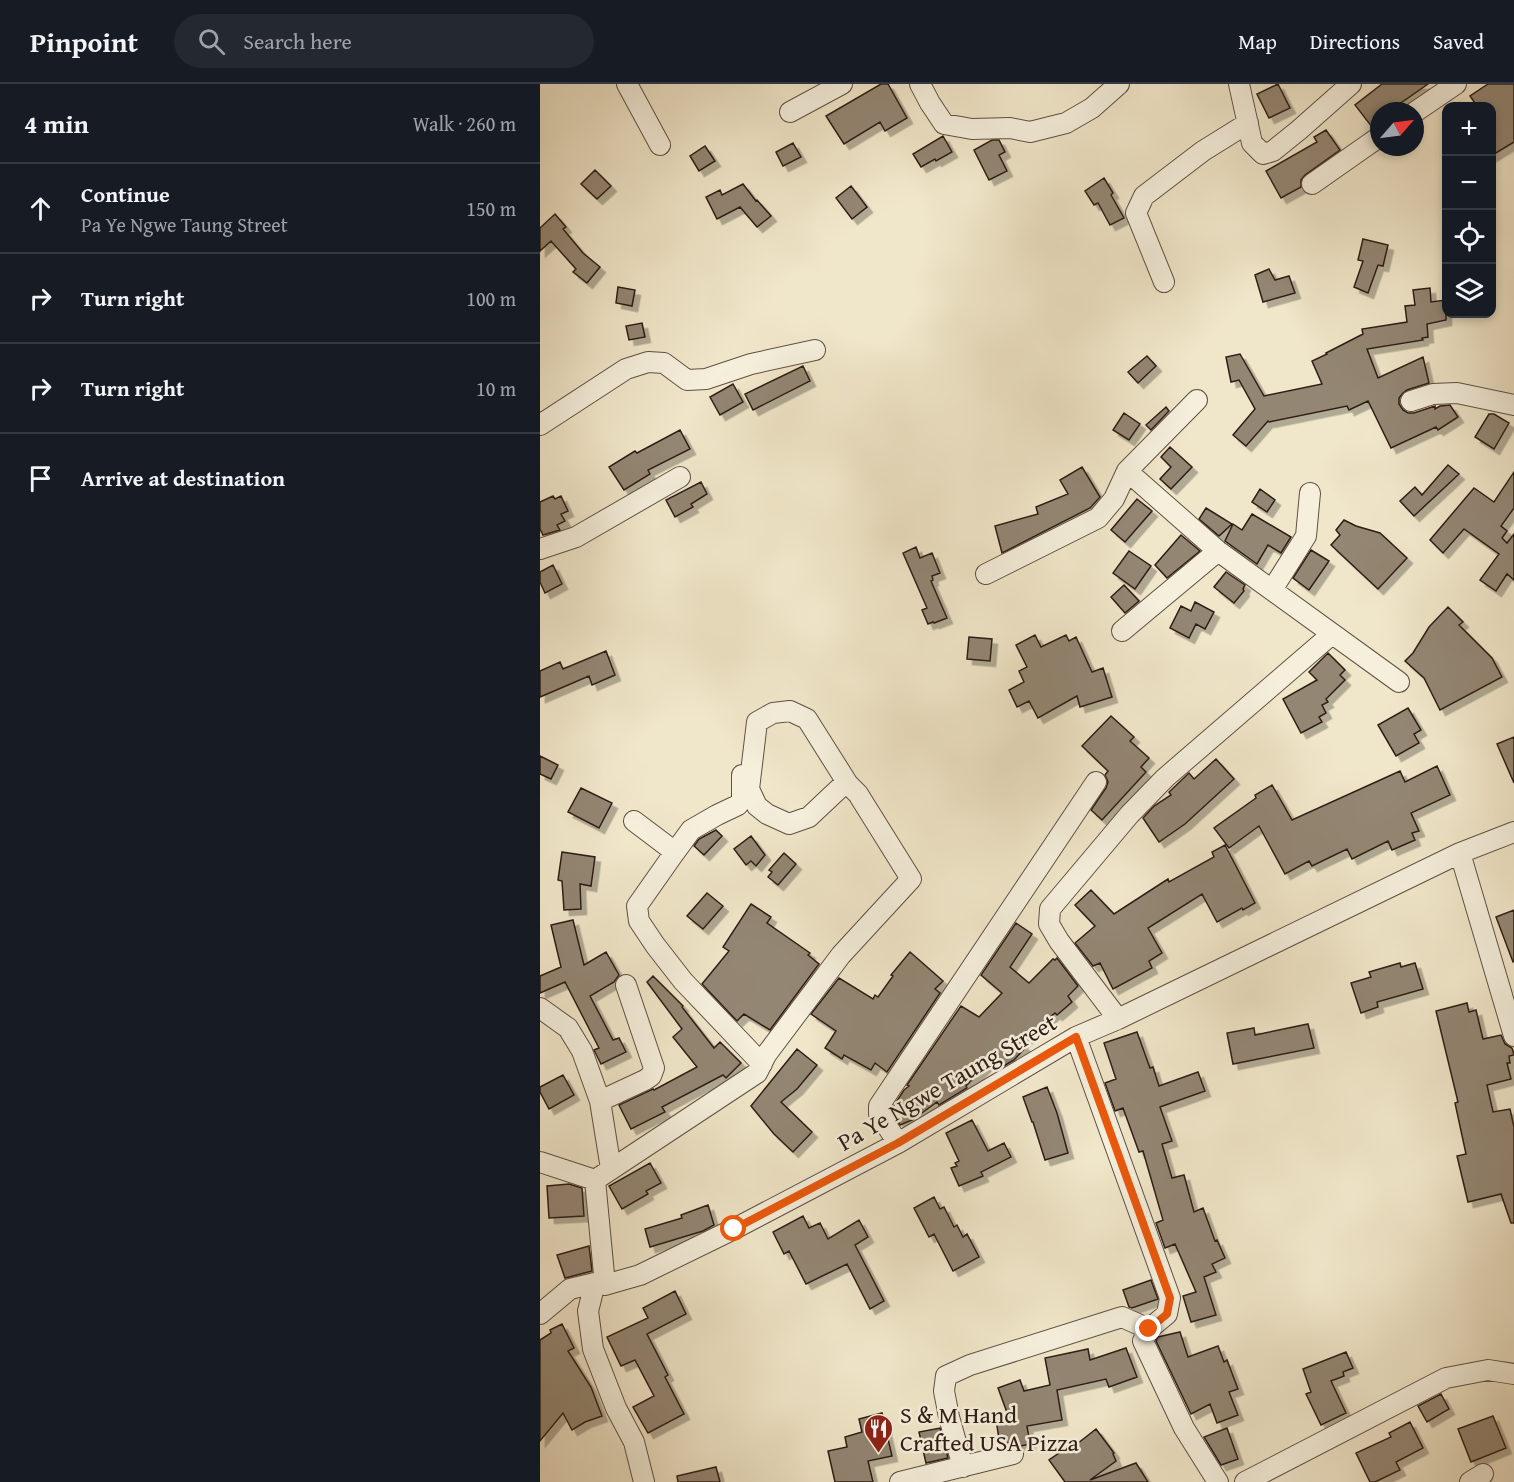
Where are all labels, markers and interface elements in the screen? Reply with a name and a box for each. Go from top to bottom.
search box [174,14,594,68]
text: Pinpoint [30,21,138,62]
icon: search [195,25,228,58]
text: Search here [243,25,352,57]
text: Map [1238,26,1277,57]
text: Directions [1310,26,1400,57]
text: Saved [1433,26,1484,57]
north arrow [1370,102,1424,156]
map controls [1442,102,1496,318]
button: + [1442,102,1496,156]
text: 4 min [24,104,89,143]
text: Walk · 260 m [413,109,516,138]
button: − [1442,156,1496,210]
text: Continue [81,178,170,210]
icon: ahead [24,192,57,225]
text: 150 m [466,194,516,223]
text: Pa Ye Ngwe Taung Street [81,210,288,239]
button: locate [1442,210,1496,264]
button: layers [1442,264,1496,318]
icon: right [24,282,57,315]
text: Turn right [81,282,184,314]
text: 100 m [466,284,516,313]
icon: right [24,372,57,405]
text: Turn right [81,372,184,404]
text: 10 m [476,374,516,403]
icon: arrive [24,462,57,495]
text: Arrive at destination [81,462,285,494]
street label: Pa Ye Ngwe Taung Street [831,1005,1064,1159]
route start [720,1215,746,1241]
route end [1135,1315,1161,1341]
place label: S & M Hand Crafted USA Pizza [900,1397,1080,1460]
restaurant icon: S & M Hand Crafted USA Pizza [863,1412,895,1454]

